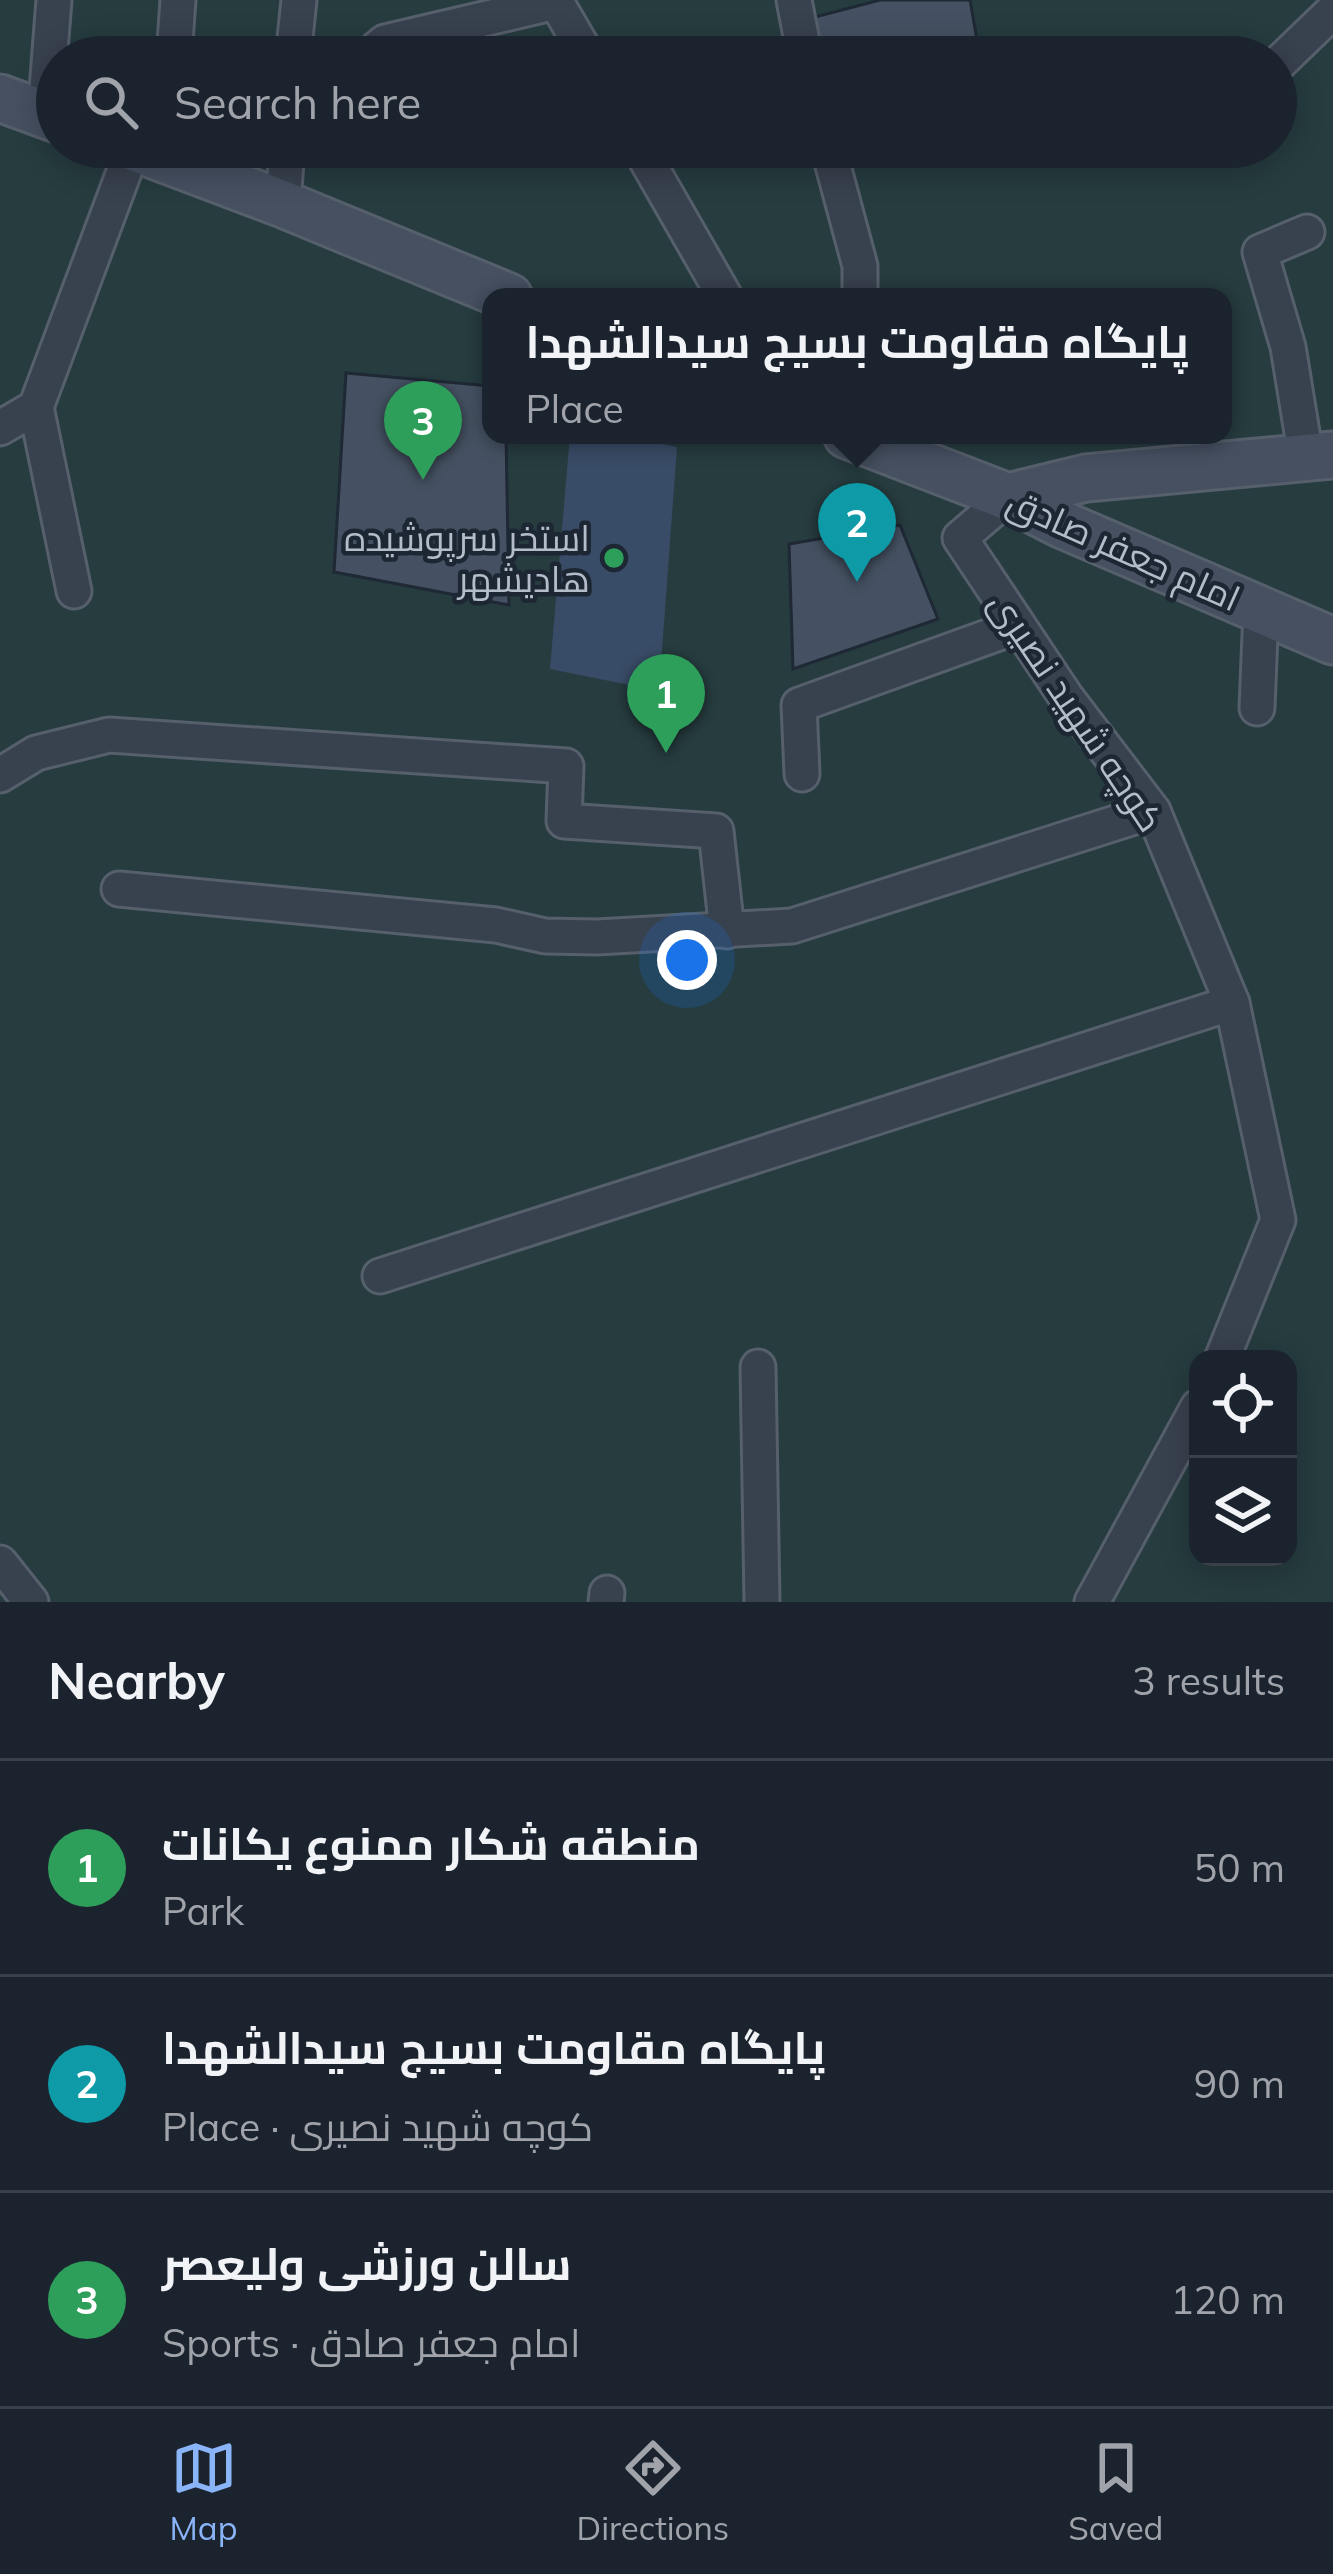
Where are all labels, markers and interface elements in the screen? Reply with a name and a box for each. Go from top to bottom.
search box [36,36,1297,168]
icon: search [78,69,144,135]
text: Search here [174,74,421,130]
popup [482,288,1232,444]
text: پایگاه مقاومت بسیج سیدالشهدا [525,313,1189,369]
pin: 3 [384,381,462,480]
text: Place [525,384,624,433]
street label: امام جعفر صادق [999,478,1247,623]
pin: 2 [818,483,896,582]
place label: استخر سرپوشیده هادیشهر [344,515,590,601]
marker: استخر سرپوشیده هادیشهر [601,545,627,571]
street label: کوچه شهید نصیری [978,582,1174,841]
pin: 1 [627,654,705,753]
your location [657,930,717,990]
map controls [1189,1350,1297,1566]
button: locate [1189,1350,1297,1458]
button: layers [1189,1458,1297,1566]
text: Nearby [48,1648,225,1712]
text: 3 results [1132,1656,1285,1705]
text: منطقه شکار ممنوع یکانات [162,1815,700,1871]
text: 1 [75,1843,99,1892]
text: 50 m [1194,1843,1285,1892]
text: Park [162,1886,244,1935]
text: پایگاه مقاومت بسیج سیدالشهدا [162,2019,825,2075]
text: 2 [75,2059,99,2108]
text: 90 m [1194,2059,1285,2108]
text: Place · کوچه شهید نصیری [162,2102,593,2151]
text: سالن ورزشی ولیعصر [162,2235,571,2291]
text: 3 [75,2275,99,2324]
text: 120 m [1170,2275,1285,2324]
text: Sports · امام جعفر صادق [162,2318,580,2367]
tab: Map [170,2435,237,2548]
tab: Directions [577,2435,729,2548]
tab: Saved [1068,2435,1163,2548]

